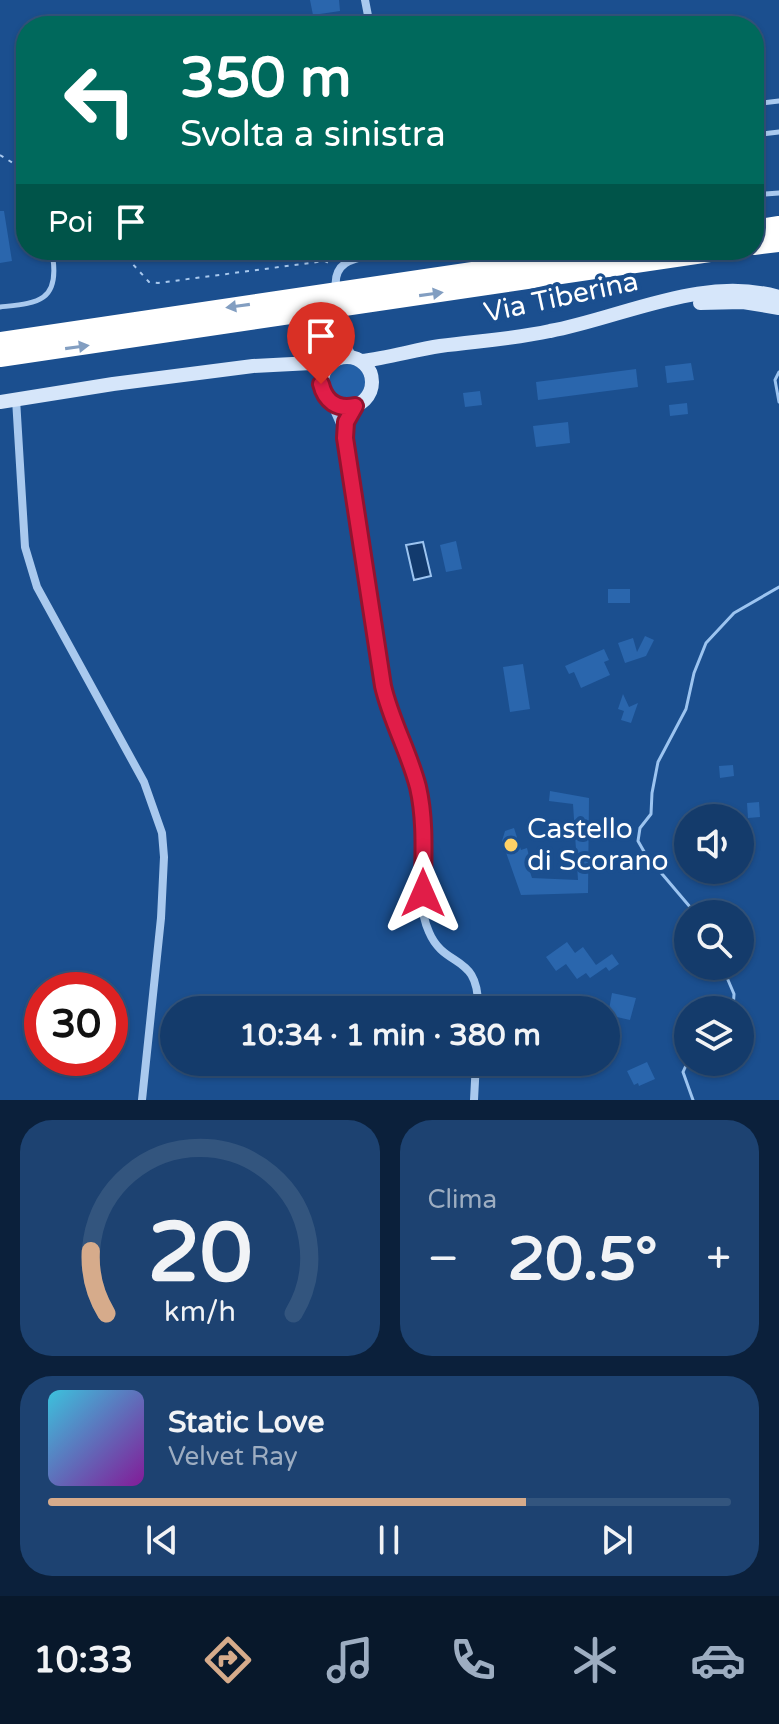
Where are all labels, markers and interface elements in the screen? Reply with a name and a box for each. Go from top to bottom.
text: 350 m [180,45,351,112]
icon: left [48,48,152,152]
text: Svolta a sinistra [180,113,446,156]
icon: arrive [109,200,153,244]
text: Poi [48,204,93,241]
street label: Via Tiberina [481,264,641,330]
one-way arrow [419,287,444,300]
one-way arrow [225,300,250,313]
pin [287,302,355,384]
icon: arrive [299,314,343,358]
one-way arrow [65,340,90,353]
map controls [674,804,754,1076]
button: sound [674,804,754,884]
place label: Castello di Scorano [527,812,669,878]
marker: Castello di Scorano [502,836,520,854]
position arrow [381,851,465,935]
button: search [674,900,754,980]
speed limit sign: 30 [24,972,128,1076]
button: layers [674,996,754,1076]
text: 10:34 · 1 min · 380 m [239,1017,541,1054]
text: Clima [428,1184,497,1215]
text: 20 [148,1204,252,1304]
text: 20.5° [507,1224,658,1296]
text: − [428,1233,459,1286]
text: + [706,1233,731,1286]
text: km/h [164,1295,236,1329]
text: Static Love [168,1404,324,1441]
text: Velvet Ray [168,1441,298,1472]
icon: previous [140,1518,184,1562]
icon: pause [367,1518,411,1562]
icon: next [595,1518,639,1562]
icon: directions [200,1632,256,1688]
icon: music [322,1632,378,1688]
icon: phone [445,1632,501,1688]
icon: climate [567,1632,623,1688]
icon: car [690,1632,746,1688]
text: 10:33 [33,1639,133,1682]

